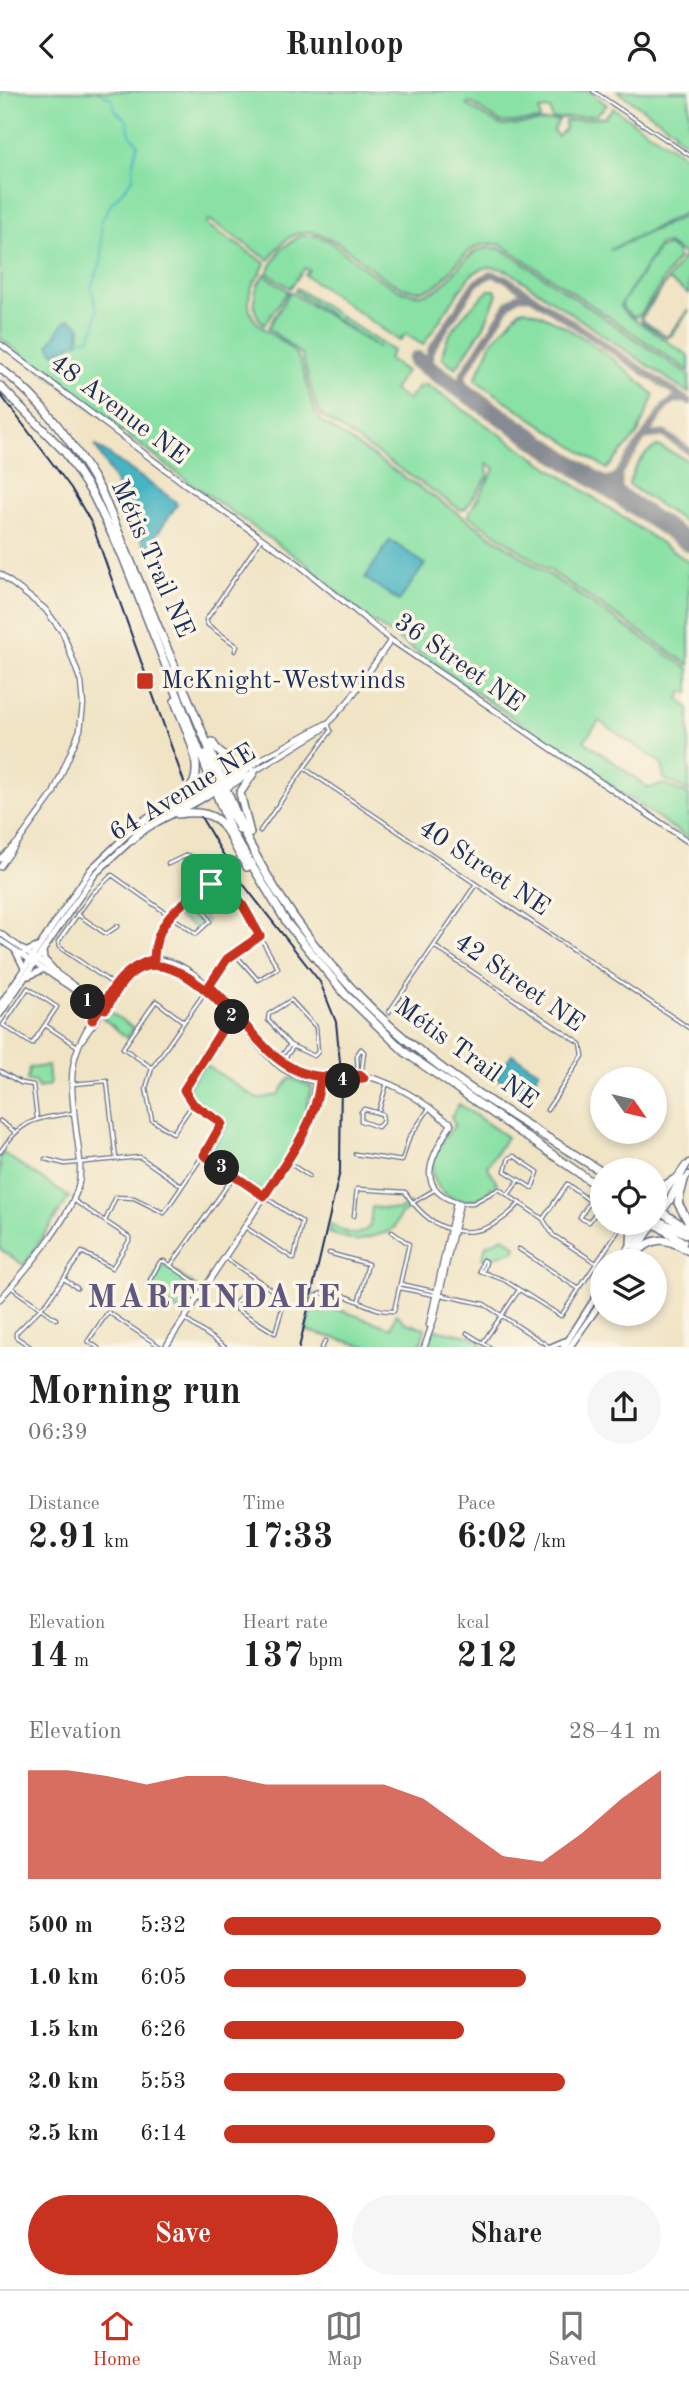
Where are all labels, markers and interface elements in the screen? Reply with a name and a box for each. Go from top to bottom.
icon: back [28,27,66,65]
icon: person [623,27,661,65]
text: Runloop [285,30,404,62]
street label: 48 Avenue NE [45,350,193,470]
street label: Métis Trail NE [106,476,198,642]
street label: 36 Street NE [389,609,529,717]
place label: McKnight-Westwinds [161,668,405,694]
marker: McKnight-Westwinds [135,671,155,691]
street label: 64 Avenue NE [105,739,261,847]
street label: 40 Street NE [414,815,554,921]
pin [181,854,241,914]
icon: arrive [192,865,230,903]
street label: 42 Street NE [449,929,589,1037]
pin: 1 [70,985,106,1019]
text: 1 [82,992,93,1011]
street label: Métis Trail NE [390,994,542,1114]
pin: 2 [215,999,250,1035]
text: 2 [226,1007,237,1026]
pin: 4 [326,1063,360,1098]
north arrow [590,1067,667,1145]
map controls [590,1067,667,1326]
text: 4 [337,1071,348,1090]
pin: 3 [204,1151,240,1185]
text: 3 [216,1158,227,1177]
button: locate [590,1158,667,1235]
button: layers [590,1249,667,1326]
district label: MARTINDALE [87,1282,343,1315]
button: share [587,1370,661,1444]
text: Morning run [28,1374,241,1412]
text: 06:39 [28,1421,88,1444]
text: Distance [28,1495,100,1514]
text: Time [242,1495,285,1514]
text: Pace [457,1495,495,1514]
text: 2.91 [28,1520,99,1555]
text: 17:33 [242,1520,333,1555]
text: 6:02 [457,1520,527,1555]
text: km [99,1533,129,1552]
text: /km [527,1533,566,1552]
text: Elevation [28,1614,105,1633]
text: Heart rate [242,1614,328,1633]
text: kcal [457,1614,489,1633]
text: 14 [28,1639,69,1674]
text: 137 [242,1639,303,1674]
text: 212 [457,1639,518,1674]
text: m [69,1652,89,1671]
text: bpm [303,1652,343,1671]
text: Elevation [28,1720,122,1743]
text: 28–41 m [569,1720,661,1743]
text: 500 m [28,1914,93,1937]
text: 5:32 [140,1914,186,1937]
text: 1.0 km [28,1966,99,1989]
text: 6:05 [140,1966,186,1989]
text: 1.5 km [28,2018,99,2041]
text: 6:26 [140,2018,186,2041]
text: 2.0 km [28,2070,99,2093]
text: 5:53 [140,2070,186,2093]
text: 2.5 km [28,2122,99,2145]
text: 6:14 [140,2122,186,2145]
button: Save [28,2195,338,2275]
button: Share [352,2195,661,2275]
tab: Home [92,2307,141,2372]
tab: Map [325,2307,363,2372]
tab: Saved [548,2307,597,2372]

